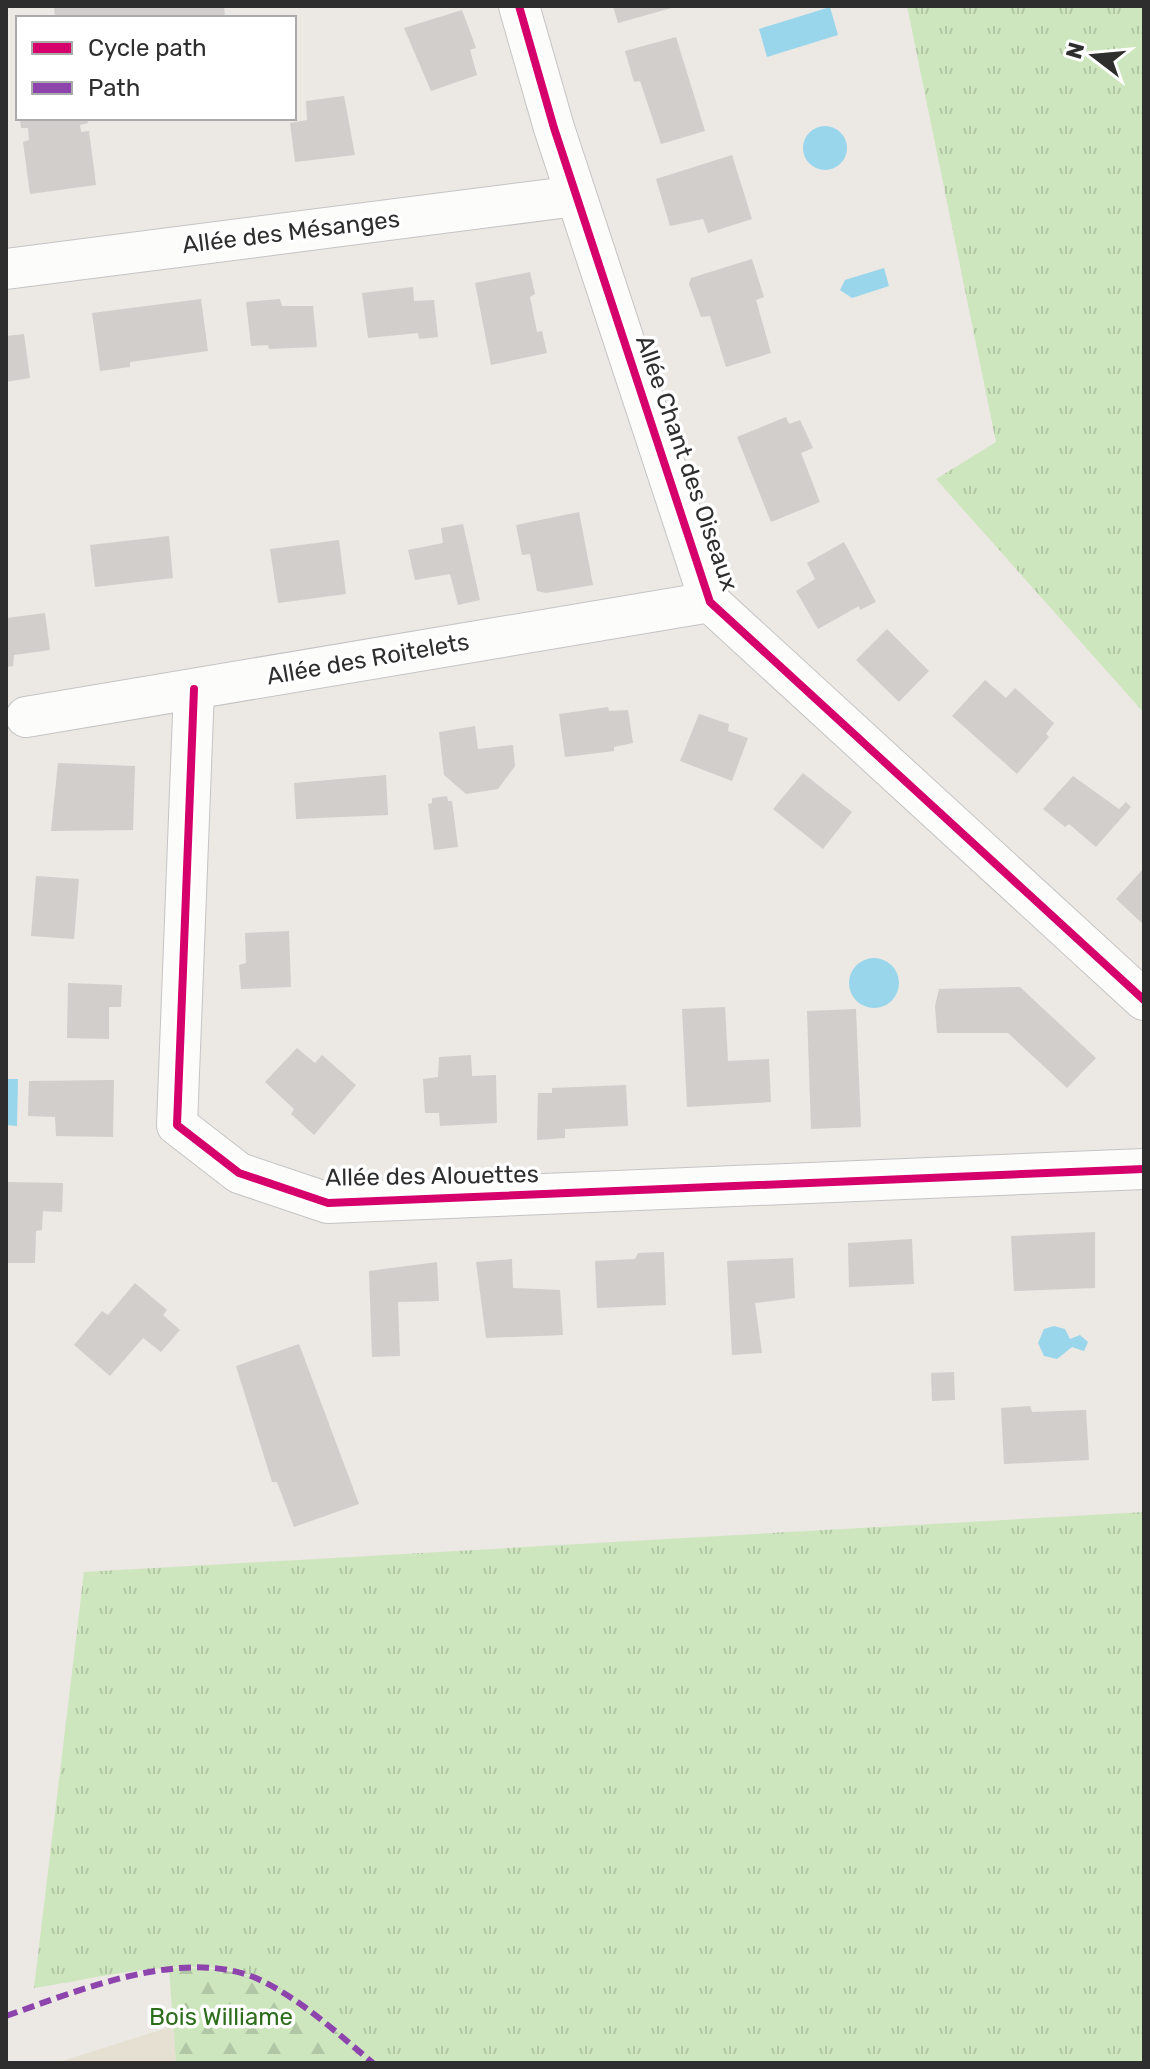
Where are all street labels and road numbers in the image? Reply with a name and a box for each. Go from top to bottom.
street label: Allée des Mésanges [181,205,401,259]
street label: Allée Chant des Oiseaux [630,332,744,594]
street label: Allée des Roitelets [265,627,471,691]
street label: Allée des Alouettes [325,1160,539,1192]

